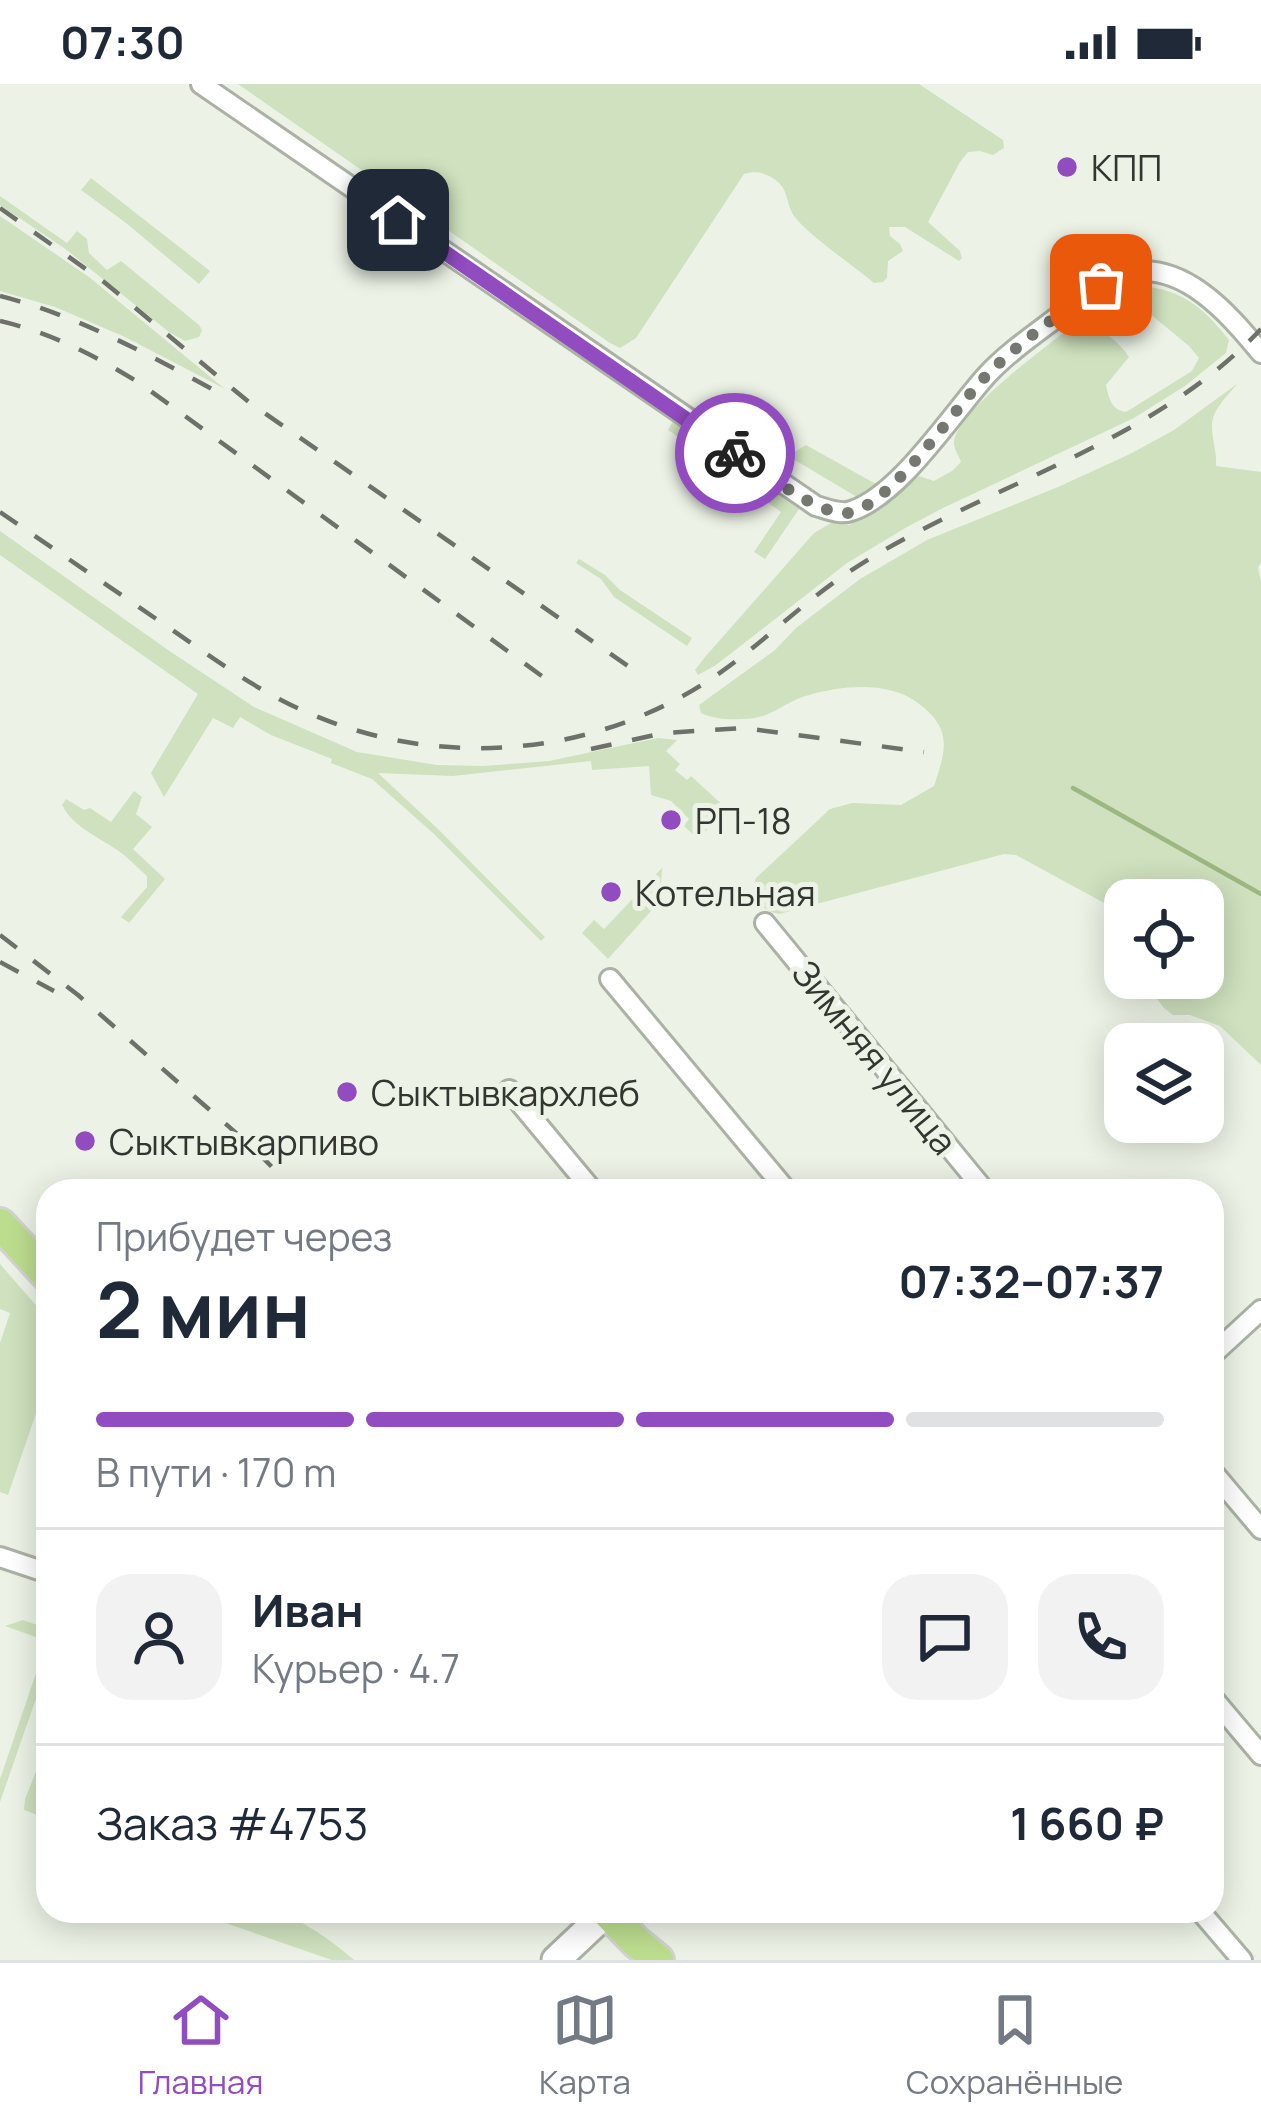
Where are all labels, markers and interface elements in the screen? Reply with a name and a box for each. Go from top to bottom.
text: 07:30 [60,11,185,73]
place label: КПП [1091,143,1162,192]
marker: КПП [1054,154,1080,180]
pin [347,169,449,271]
icon: home [365,187,431,253]
pin [1050,234,1152,336]
icon: bag [1068,252,1134,318]
courier [675,393,795,513]
icon: bike [702,420,768,486]
place label: РП-18 [695,796,792,845]
marker: РП-18 [658,807,684,833]
place label: Котельная [635,868,816,917]
marker: Котельная [598,879,624,905]
map controls [1104,879,1224,1143]
button: locate [1104,879,1224,999]
street label: Зимняя улица [781,950,969,1164]
button: layers [1104,1023,1224,1143]
place label: Сыктывкархлеб [371,1068,640,1117]
marker: Сыктывкархлеб [334,1079,360,1105]
place label: Сыктывкарпиво [109,1117,379,1166]
marker: Сыктывкарпиво [72,1128,98,1154]
text: Прибудет через [96,1209,392,1263]
text: 07:32–07:37 [898,1250,1164,1312]
text: 2 мин [96,1255,311,1361]
text: В пути · 170 m [96,1445,336,1499]
button: person [96,1574,222,1700]
button: chat [882,1574,1008,1700]
button: phone [1038,1574,1164,1700]
text: Иван [252,1579,363,1641]
text: Курьер · 4.7 [252,1641,460,1695]
text: Заказ #4753 [96,1792,368,1854]
text: 1 660 ₽ [1010,1792,1164,1854]
tab: Главная [138,1987,264,2104]
tab: Карта [539,1987,631,2104]
tab: Сохранённые [906,1987,1123,2104]

